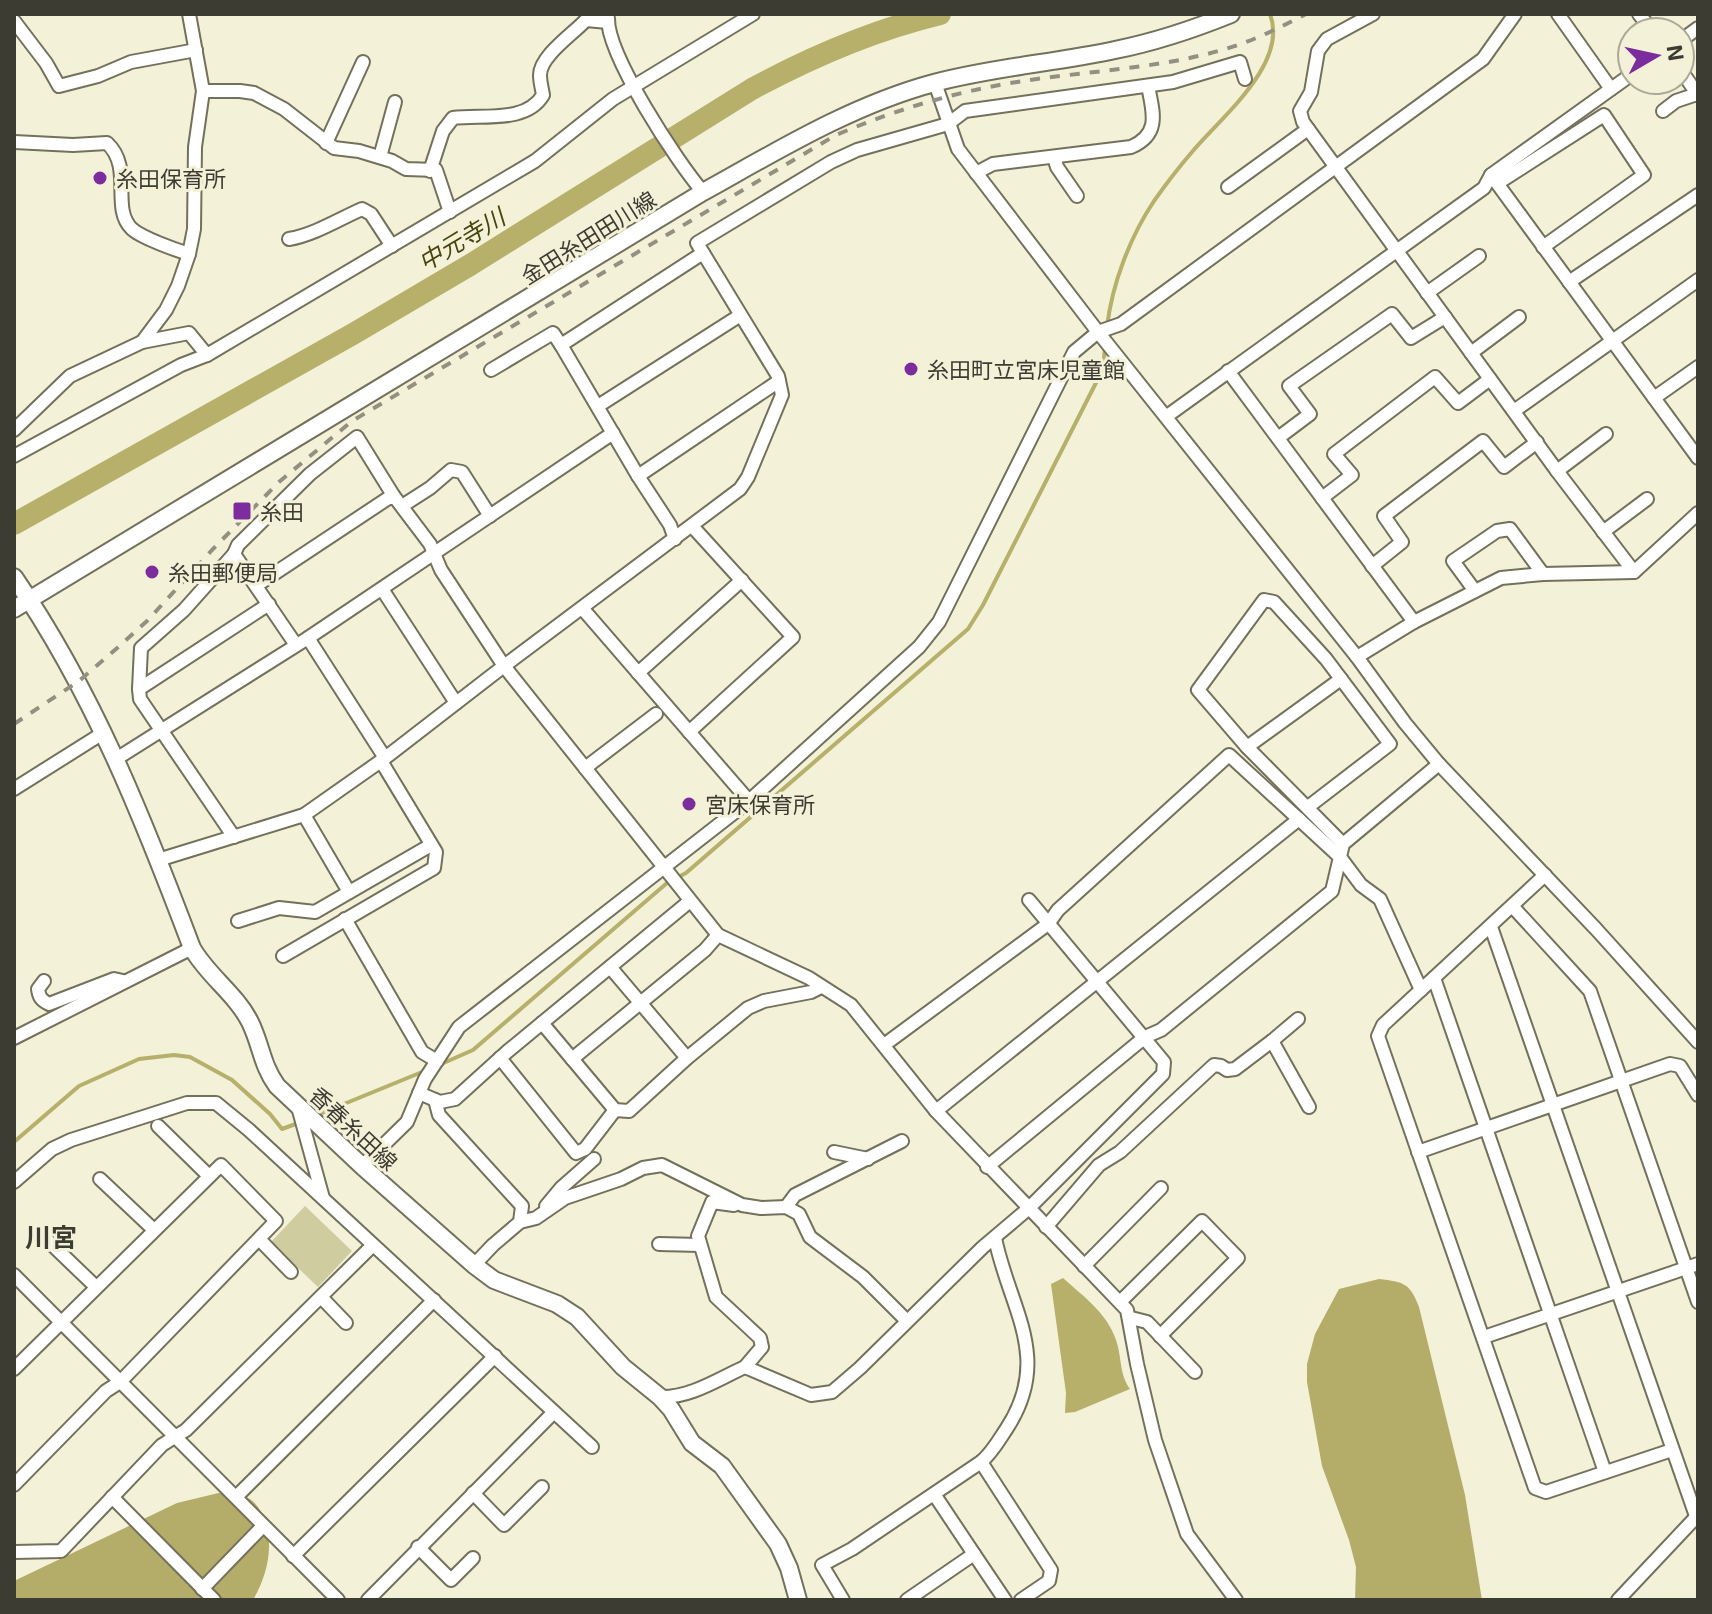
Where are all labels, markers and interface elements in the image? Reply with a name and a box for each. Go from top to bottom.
north arrow [1616,16,1696,96]
text: N [1663,43,1691,63]
place label: 糸田保育所 [116,165,226,191]
marker: 糸田保育所 [91,169,109,187]
street label: 金田糸田田川線 [516,185,660,289]
water label: 中元寺川 [412,200,512,276]
place label: 糸田町立宮床児童館 [927,356,1125,382]
marker: 糸田町立宮床児童館 [902,360,920,378]
place label: 糸田 [260,498,304,524]
marker: 糸田 [231,500,253,522]
place label: 糸田郵便局 [168,559,278,585]
marker: 糸田郵便局 [143,563,161,581]
place label: 宮床保育所 [705,791,815,817]
marker: 宮床保育所 [680,795,698,813]
street label: 香春糸田線 [305,1081,403,1175]
district label: 川宮 [25,1221,77,1252]

